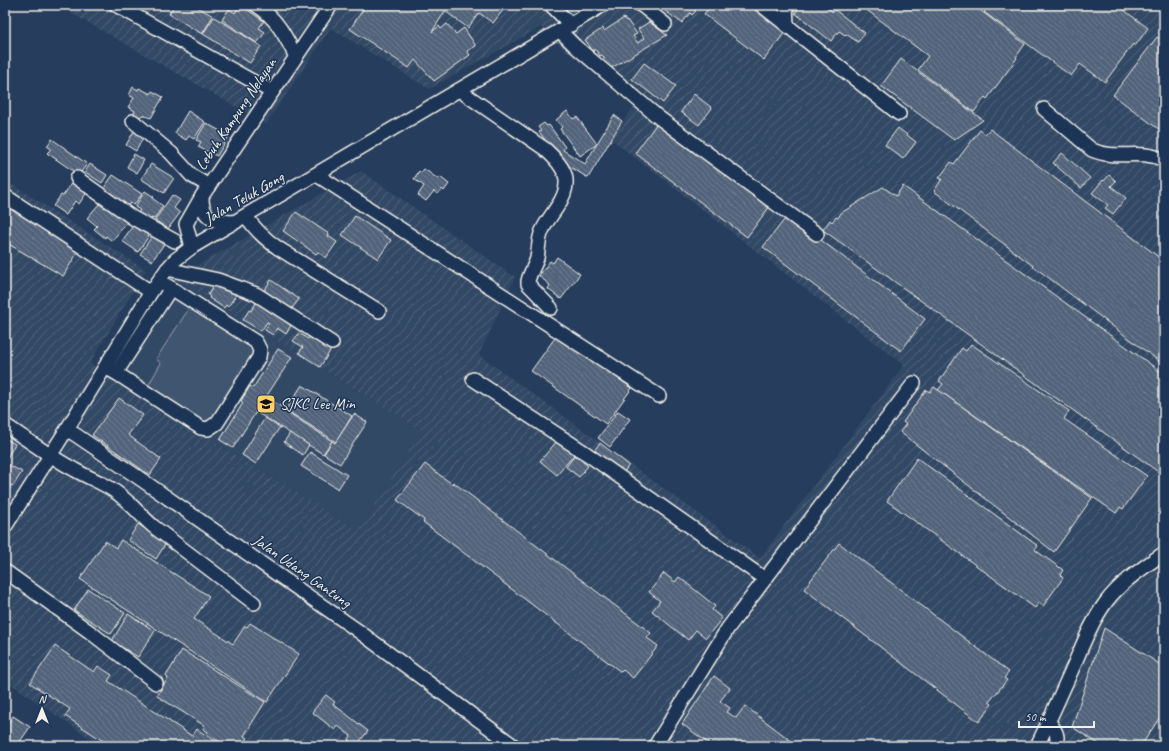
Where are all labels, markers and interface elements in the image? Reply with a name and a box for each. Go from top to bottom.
street label: Lebuh Kampung Nelayan [191,53,281,174]
street label: Jalan Teluk Gong [200,167,289,229]
school or university icon: SJKC Lee Min [255,393,277,415]
place label: SJKC Lee Min [280,394,356,414]
street label: Jalan Udang Gantung [248,529,356,613]
north arrow [22,689,62,729]
text: N [39,692,48,706]
scale bar [1019,703,1094,729]
text: 50 m [1025,709,1047,725]

